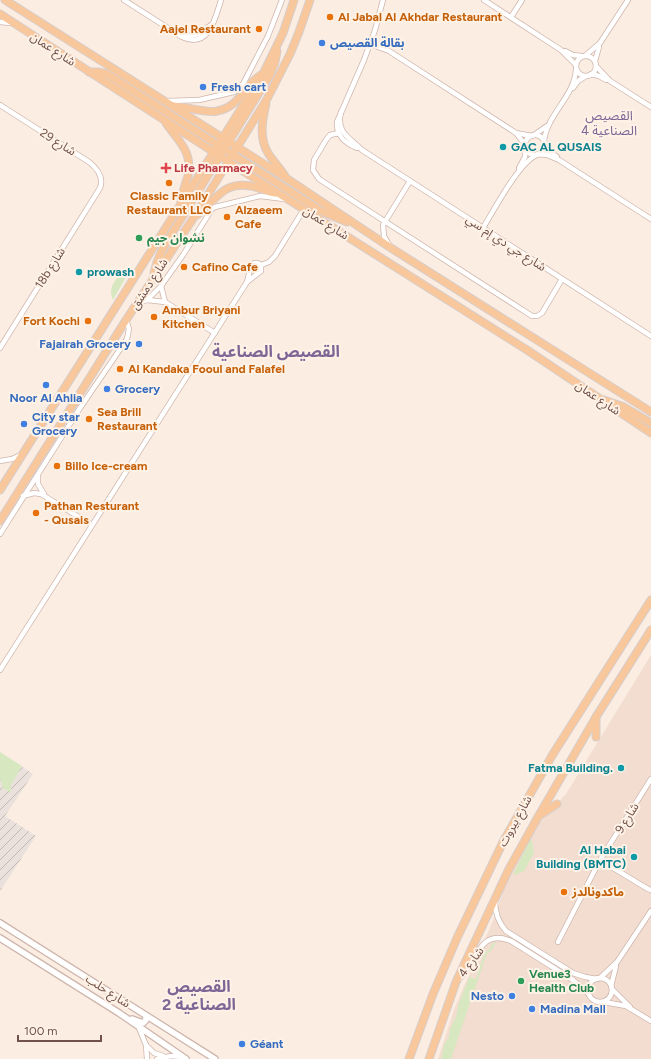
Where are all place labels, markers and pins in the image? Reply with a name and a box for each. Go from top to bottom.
place label: Al Jabal Al Akhdar Restaurant [338,10,503,24]
marker: Al Jabal Al Akhdar Restaurant [325,12,335,22]
place label: Aajel Restaurant [160,22,251,36]
marker: Aajel Restaurant [254,24,264,34]
place label: بقالة القصيص [330,36,405,50]
marker: بقالة القصيص [317,38,327,48]
place label: Fresh cart [211,80,267,94]
marker: Fresh cart [198,82,208,92]
place label: GAC AL QUSAIS [511,140,602,154]
marker: GAC AL QUSAIS [498,142,508,152]
place label: Life Pharmacy [174,161,253,175]
marker: Life Pharmacy [161,163,171,173]
marker: Classic Family Restaurant LLC [164,178,174,188]
place label: Classic Family Restaurant LLC [127,189,212,217]
place label: Alzaeem Cafe [235,203,282,231]
marker: Alzaeem Cafe [222,212,232,222]
place label: نشوان جيم [147,231,205,247]
marker: نشوان جيم [134,233,144,243]
place label: Cafino Cafe [192,260,258,274]
marker: Cafino Cafe [179,262,189,272]
place label: prowash [87,265,134,279]
marker: prowash [74,267,84,277]
place label: Ambur Briyani Kitchen [162,303,241,331]
marker: Ambur Briyani Kitchen [149,312,159,322]
place label: Fort Kochi [23,314,80,328]
marker: Fort Kochi [83,316,93,326]
place label: Fajairah Grocery [39,337,131,351]
marker: Fajairah Grocery [134,339,144,349]
place label: Al Kandaka Fooul and Falafel [128,362,285,376]
marker: Al Kandaka Fooul and Falafel [115,364,125,374]
marker: Noor Al Ahlia [41,380,51,390]
place label: Grocery [115,382,160,396]
marker: Grocery [102,384,112,394]
place label: Noor Al Ahlia [10,391,82,405]
place label: Sea Brill Restaurant [97,405,158,433]
place label: City star Grocery [32,410,80,438]
marker: Sea Brill Restaurant [84,414,94,424]
marker: City star Grocery [19,419,29,429]
place label: Billo Ice-cream [65,459,147,473]
marker: Billo Ice-cream [52,461,62,471]
place label: Pathan Resturant - Qusais [44,499,140,527]
marker: Pathan Resturant - Qusais [31,508,41,518]
place label: Fatma Building. [528,761,613,775]
marker: Fatma Building. [616,763,626,773]
place label: Al Habai Building (BMTC) [536,843,626,871]
marker: Al Habai Building (BMTC) [629,852,639,862]
place label: ماكدونالدز [571,885,624,899]
marker: ماكدونالدز [559,887,569,897]
place label: Venue3 Health Club [529,967,594,995]
marker: Venue3 Health Club [516,976,526,986]
place label: Nesto [471,989,504,1003]
marker: Nesto [507,991,517,1001]
place label: Madina Mall [540,1002,606,1016]
marker: Madina Mall [527,1004,537,1014]
place label: Géant [250,1037,284,1051]
marker: Géant [237,1039,247,1049]

